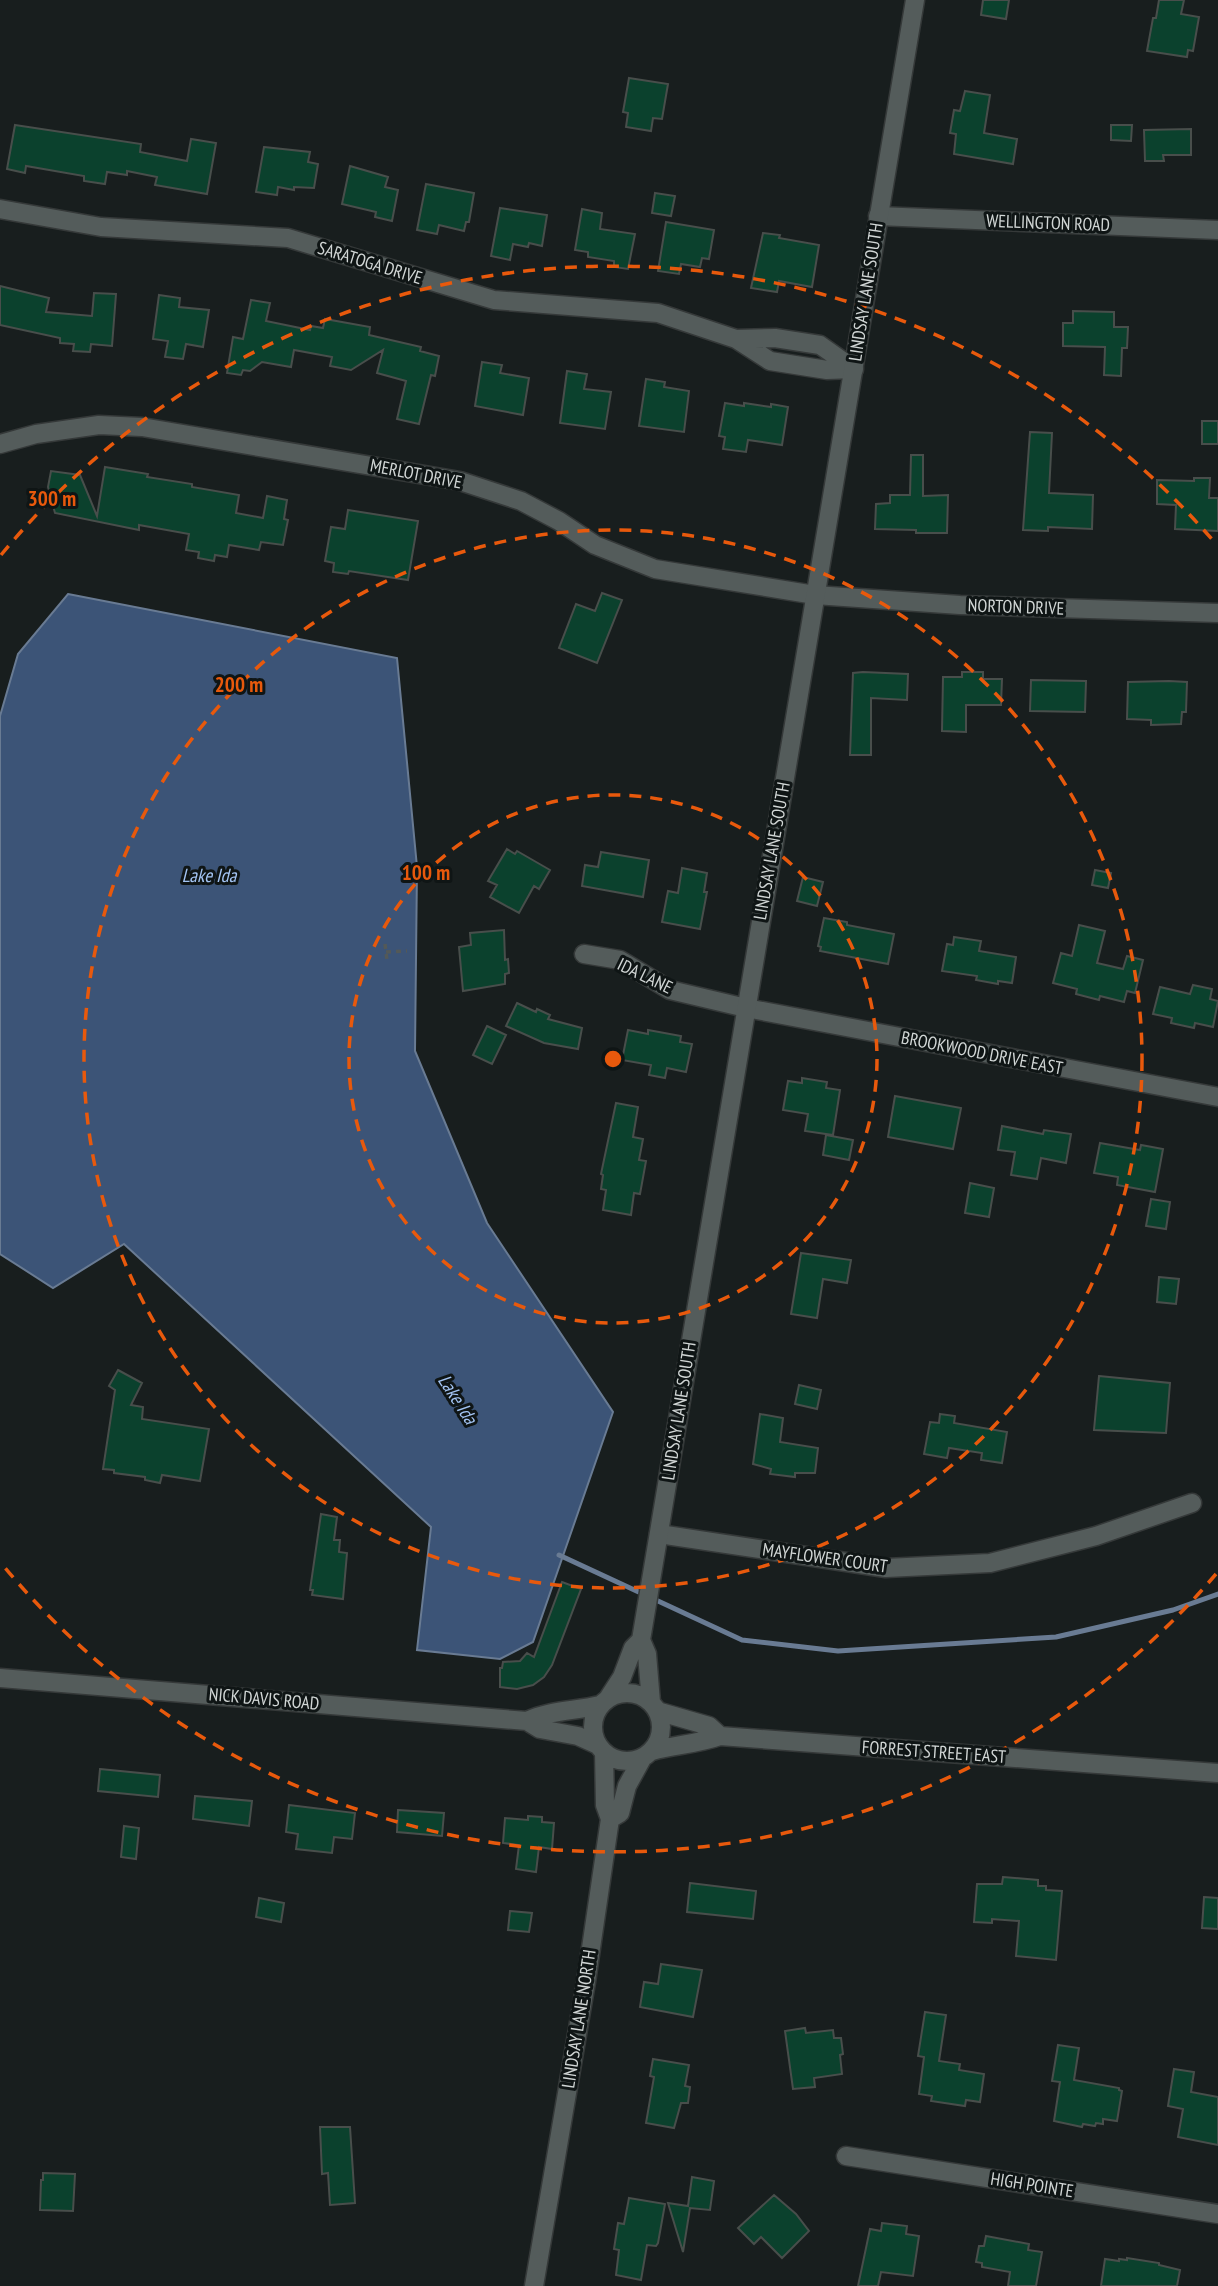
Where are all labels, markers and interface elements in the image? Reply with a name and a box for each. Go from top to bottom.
street label: WELLINGTON ROAD [986,209,1110,236]
street label: LINDSAY LANE SOUTH [843,221,888,363]
street label: SARATOGA DRIVE [315,236,425,289]
street label: MERLOT DRIVE [368,453,464,494]
text: 300 m [28,485,76,512]
street label: NORTON DRIVE [967,593,1065,620]
text: 200 m [215,671,263,698]
street label: LINDSAY LANE SOUTH [748,780,795,922]
text: 100 m [402,859,450,886]
water label: Lake Ida [182,863,238,887]
street label: IDA LANE [614,952,677,999]
street label: BROOKWOOD DRIVE EAST [899,1026,1065,1079]
centre of rings [601,1047,625,1071]
street label: LINDSAY LANE SOUTH [656,1340,701,1482]
water label: Lake Ida [433,1370,484,1430]
street label: MAYFLOWER COURT [761,1537,889,1578]
street label: NICK DAVIS ROAD [208,1682,320,1715]
street label: FORREST STREET EAST [861,1735,1007,1768]
street label: LINDSAY LANE NORTH [556,1948,601,2090]
street label: HIGH POINTE [989,2167,1075,2202]

